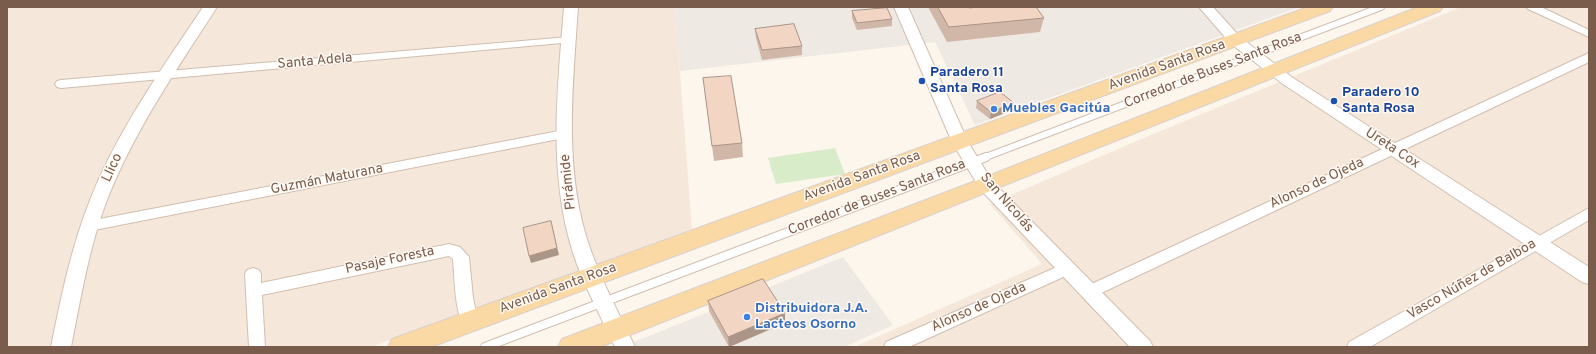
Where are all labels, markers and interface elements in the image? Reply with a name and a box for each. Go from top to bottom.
street label: Corredor de Buses Santa Rosa [1122,29,1304,113]
street label: Avenida Santa Rosa [1106,37,1228,95]
street label: Santa Adela [277,50,353,74]
place label: Paradero 11 Santa Rosa [930,65,1004,98]
marker: Paradero 11 Santa Rosa [917,76,927,86]
place label: Paradero 10 Santa Rosa [1342,85,1420,118]
marker: Paradero 10 Santa Rosa [1329,96,1339,106]
place label: Muebles Gacitúa [1002,101,1110,117]
marker: Muebles Gacitúa [989,104,999,114]
street label: Ureta Cox [1362,125,1422,173]
street label: Avenida Santa Rosa [801,148,923,206]
street label: Llico [99,151,127,185]
street label: Pirámide [558,153,580,211]
street label: Alonso de Ojeda [1267,155,1367,213]
street label: Corredor de Buses Santa Rosa [786,156,968,240]
street label: Guzmán Maturana [269,161,385,199]
street label: San Nicolás [976,170,1036,236]
street label: Vasco Núñez de Balboa [1405,236,1539,324]
street label: Pasaje Foresta [344,243,436,279]
street label: Avenida Santa Rosa [497,260,619,318]
street label: Alonso de Ojeda [929,280,1029,336]
place label: Distribuidora J.A. Lacteos Osorno [755,301,868,334]
marker: Distribuidora J.A. Lacteos Osorno [742,312,752,322]

